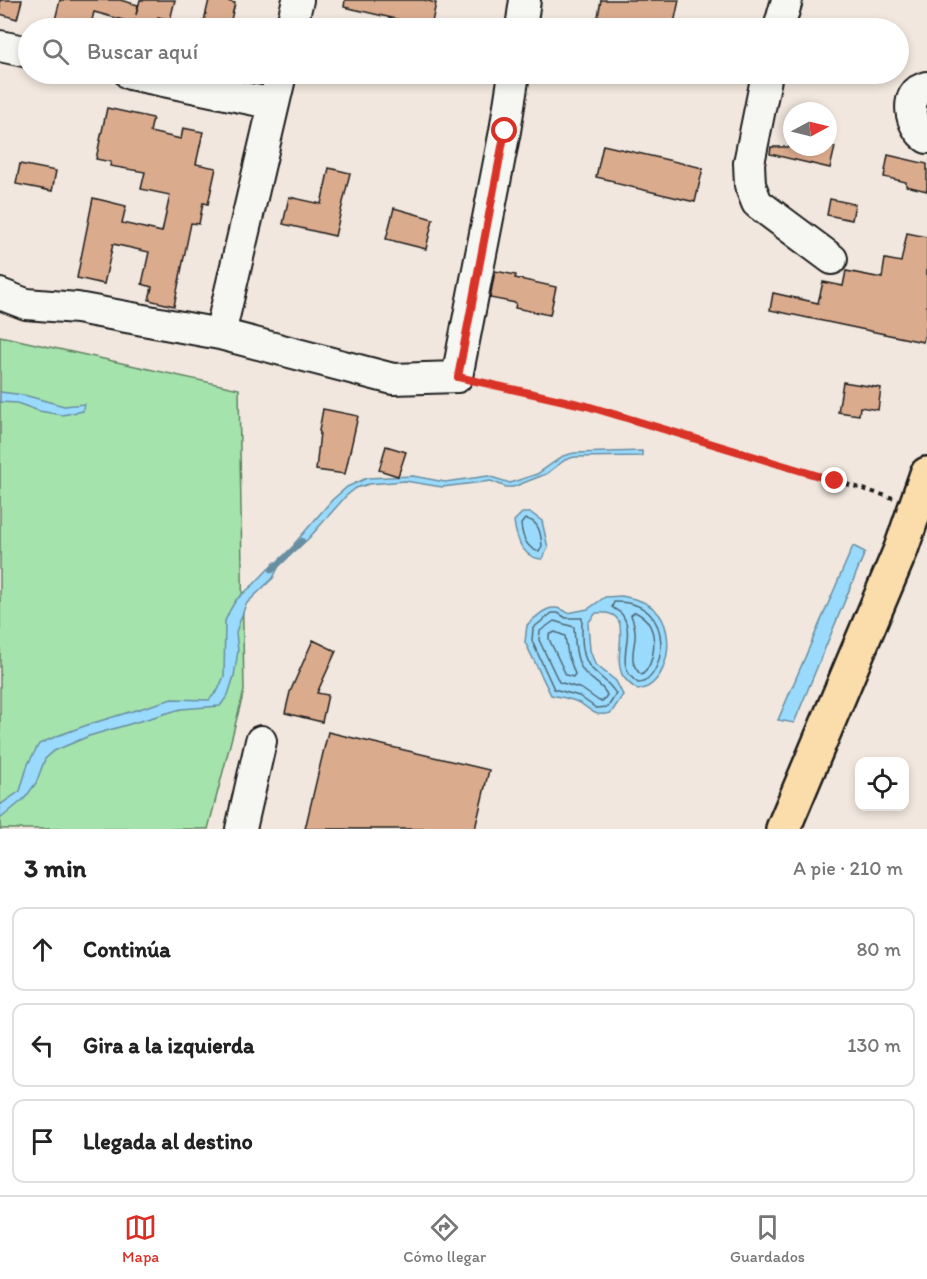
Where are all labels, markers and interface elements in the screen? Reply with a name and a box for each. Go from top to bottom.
search box [18,18,909,84]
icon: search [39,35,72,68]
text: Buscar aquí [87,38,198,65]
north arrow [783,102,837,156]
route start [491,117,517,143]
route end [821,467,847,493]
map controls [855,757,909,811]
button: locate [855,757,909,811]
text: 3 min [24,852,86,884]
text: A pie · 210 m [793,856,903,880]
icon: ahead [26,933,59,966]
text: Continúa [83,936,171,963]
text: 80 m [856,937,901,961]
icon: left [26,1029,59,1062]
text: Gira a la izquierda [83,1032,254,1059]
text: 130 m [847,1033,901,1057]
icon: arrive [26,1125,59,1158]
text: Llegada al destino [83,1128,253,1155]
tab: Mapa [122,1211,159,1266]
tab: Cómo llegar [403,1211,486,1266]
tab: Guardados [730,1211,805,1266]

